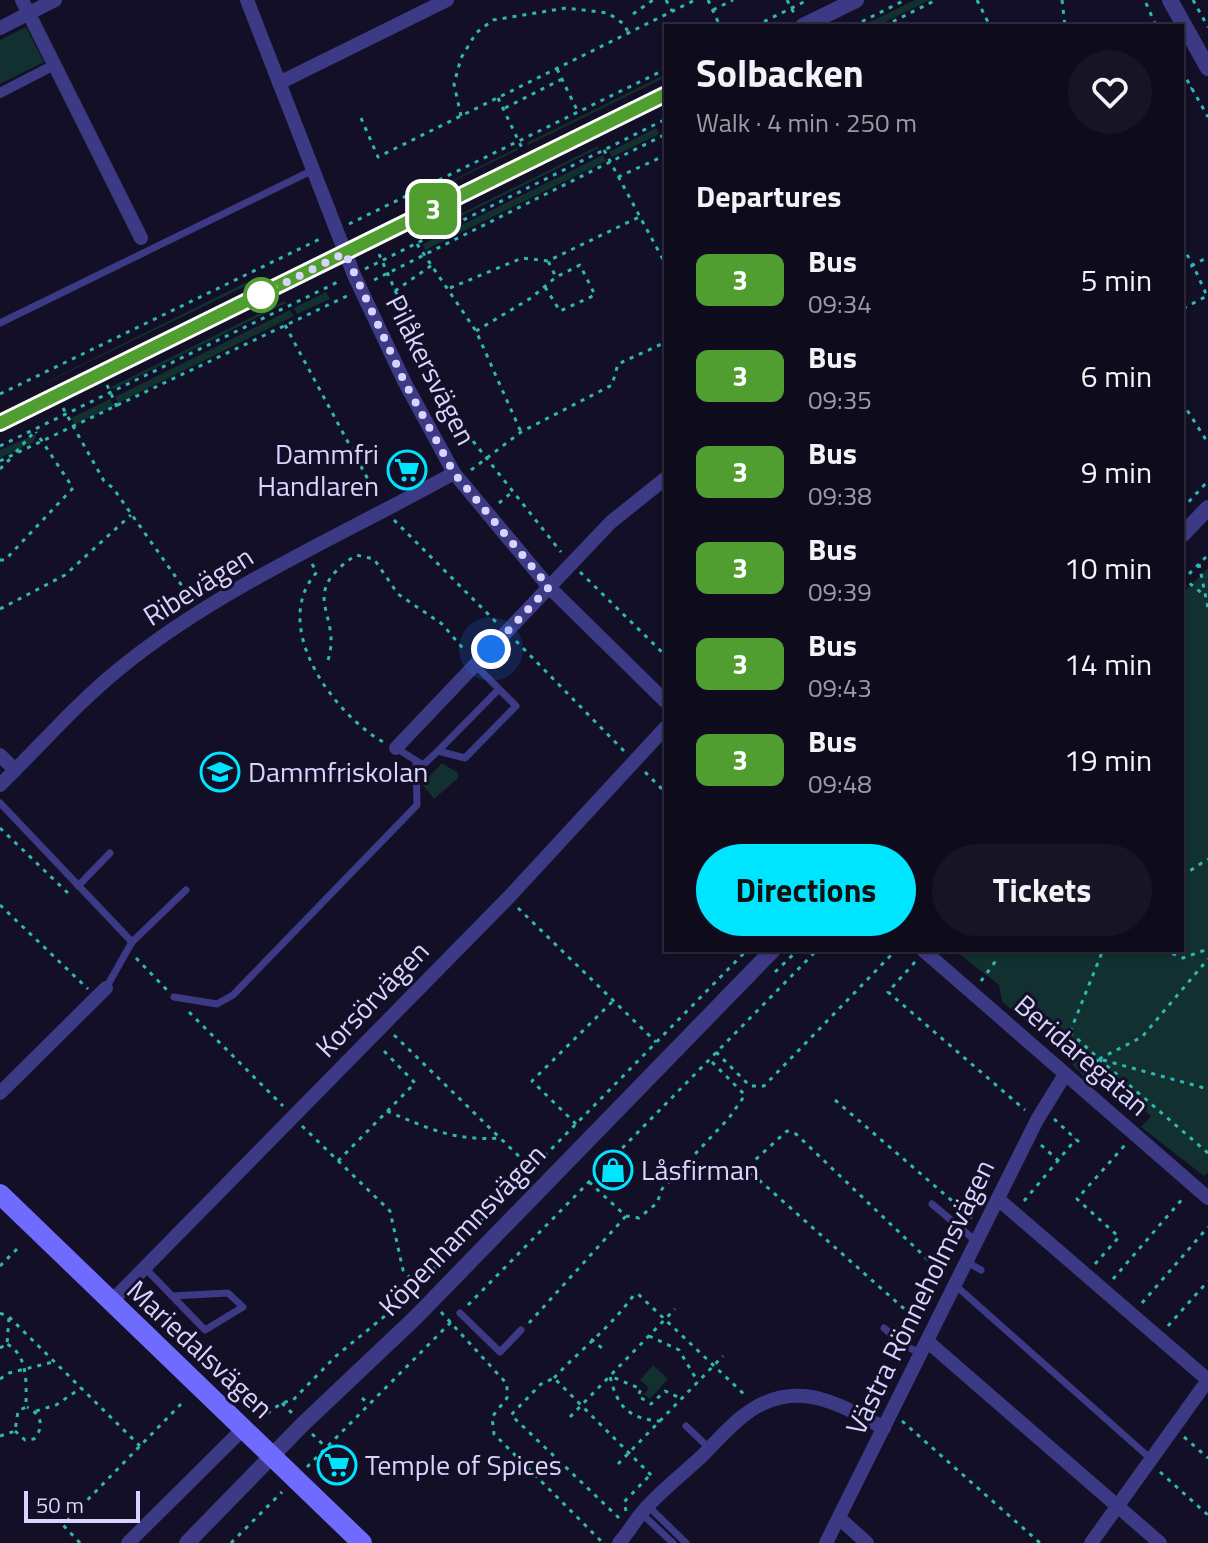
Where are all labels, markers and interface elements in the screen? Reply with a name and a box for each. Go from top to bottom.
text: Solbacken [696,44,864,102]
button: heart [1068,50,1152,134]
text: Walk · 4 min · 250 m [696,103,917,142]
text: Departures [696,173,841,219]
line badge: 3 [407,183,459,235]
text: 3 [425,187,441,230]
text: Bus [808,238,857,284]
text: 5 min [1081,257,1152,303]
text: 3 [732,258,748,301]
unlabelled marker [244,278,278,312]
text: 09:34 [808,284,872,323]
street label: Pilåkersvägen [375,287,488,452]
text: Bus [808,334,857,380]
text: 6 min [1081,353,1152,399]
text: 3 [732,354,748,397]
text: 09:35 [808,380,872,419]
text: Bus [808,430,857,476]
place label: Dammfri Handlaren [257,432,379,507]
supermarket icon: Dammfri Handlaren [386,449,428,491]
text: 9 min [1081,449,1152,495]
text: 3 [732,450,748,493]
text: 09:38 [808,476,872,515]
text: Bus [808,526,857,572]
street label: Ribevägen [134,535,261,636]
text: 10 min [1064,545,1152,591]
text: 3 [732,546,748,589]
text: 09:39 [808,572,872,611]
text: Bus [808,622,857,668]
your location [471,629,511,669]
text: 14 min [1064,641,1152,687]
text: 3 [732,642,748,685]
text: 09:43 [808,668,872,707]
text: Bus [808,718,857,764]
text: 19 min [1064,737,1152,783]
text: 3 [732,738,748,781]
place label: Dammfriskolan [248,750,428,793]
school or university icon: Dammfriskolan [199,751,241,793]
text: 09:48 [808,764,872,803]
button: Directions [696,844,916,936]
button: Tickets [932,844,1152,936]
street label: Korsörvägen [305,930,439,1067]
street label: Beridaregatan [1005,984,1159,1126]
street label: Köpenhamnsvägen [368,1134,555,1326]
place label: Låsfirman [641,1148,759,1191]
shop icon: Låsfirman [592,1149,634,1191]
street label: Västra Rönneholmsvägen [834,1152,1005,1442]
street label: Mariedalsvägen [117,1269,283,1428]
place label: Temple of Spices [365,1443,562,1486]
supermarket icon: Temple of Spices [316,1444,358,1486]
scale bar [24,1487,140,1523]
text: 50 m [36,1488,84,1522]

